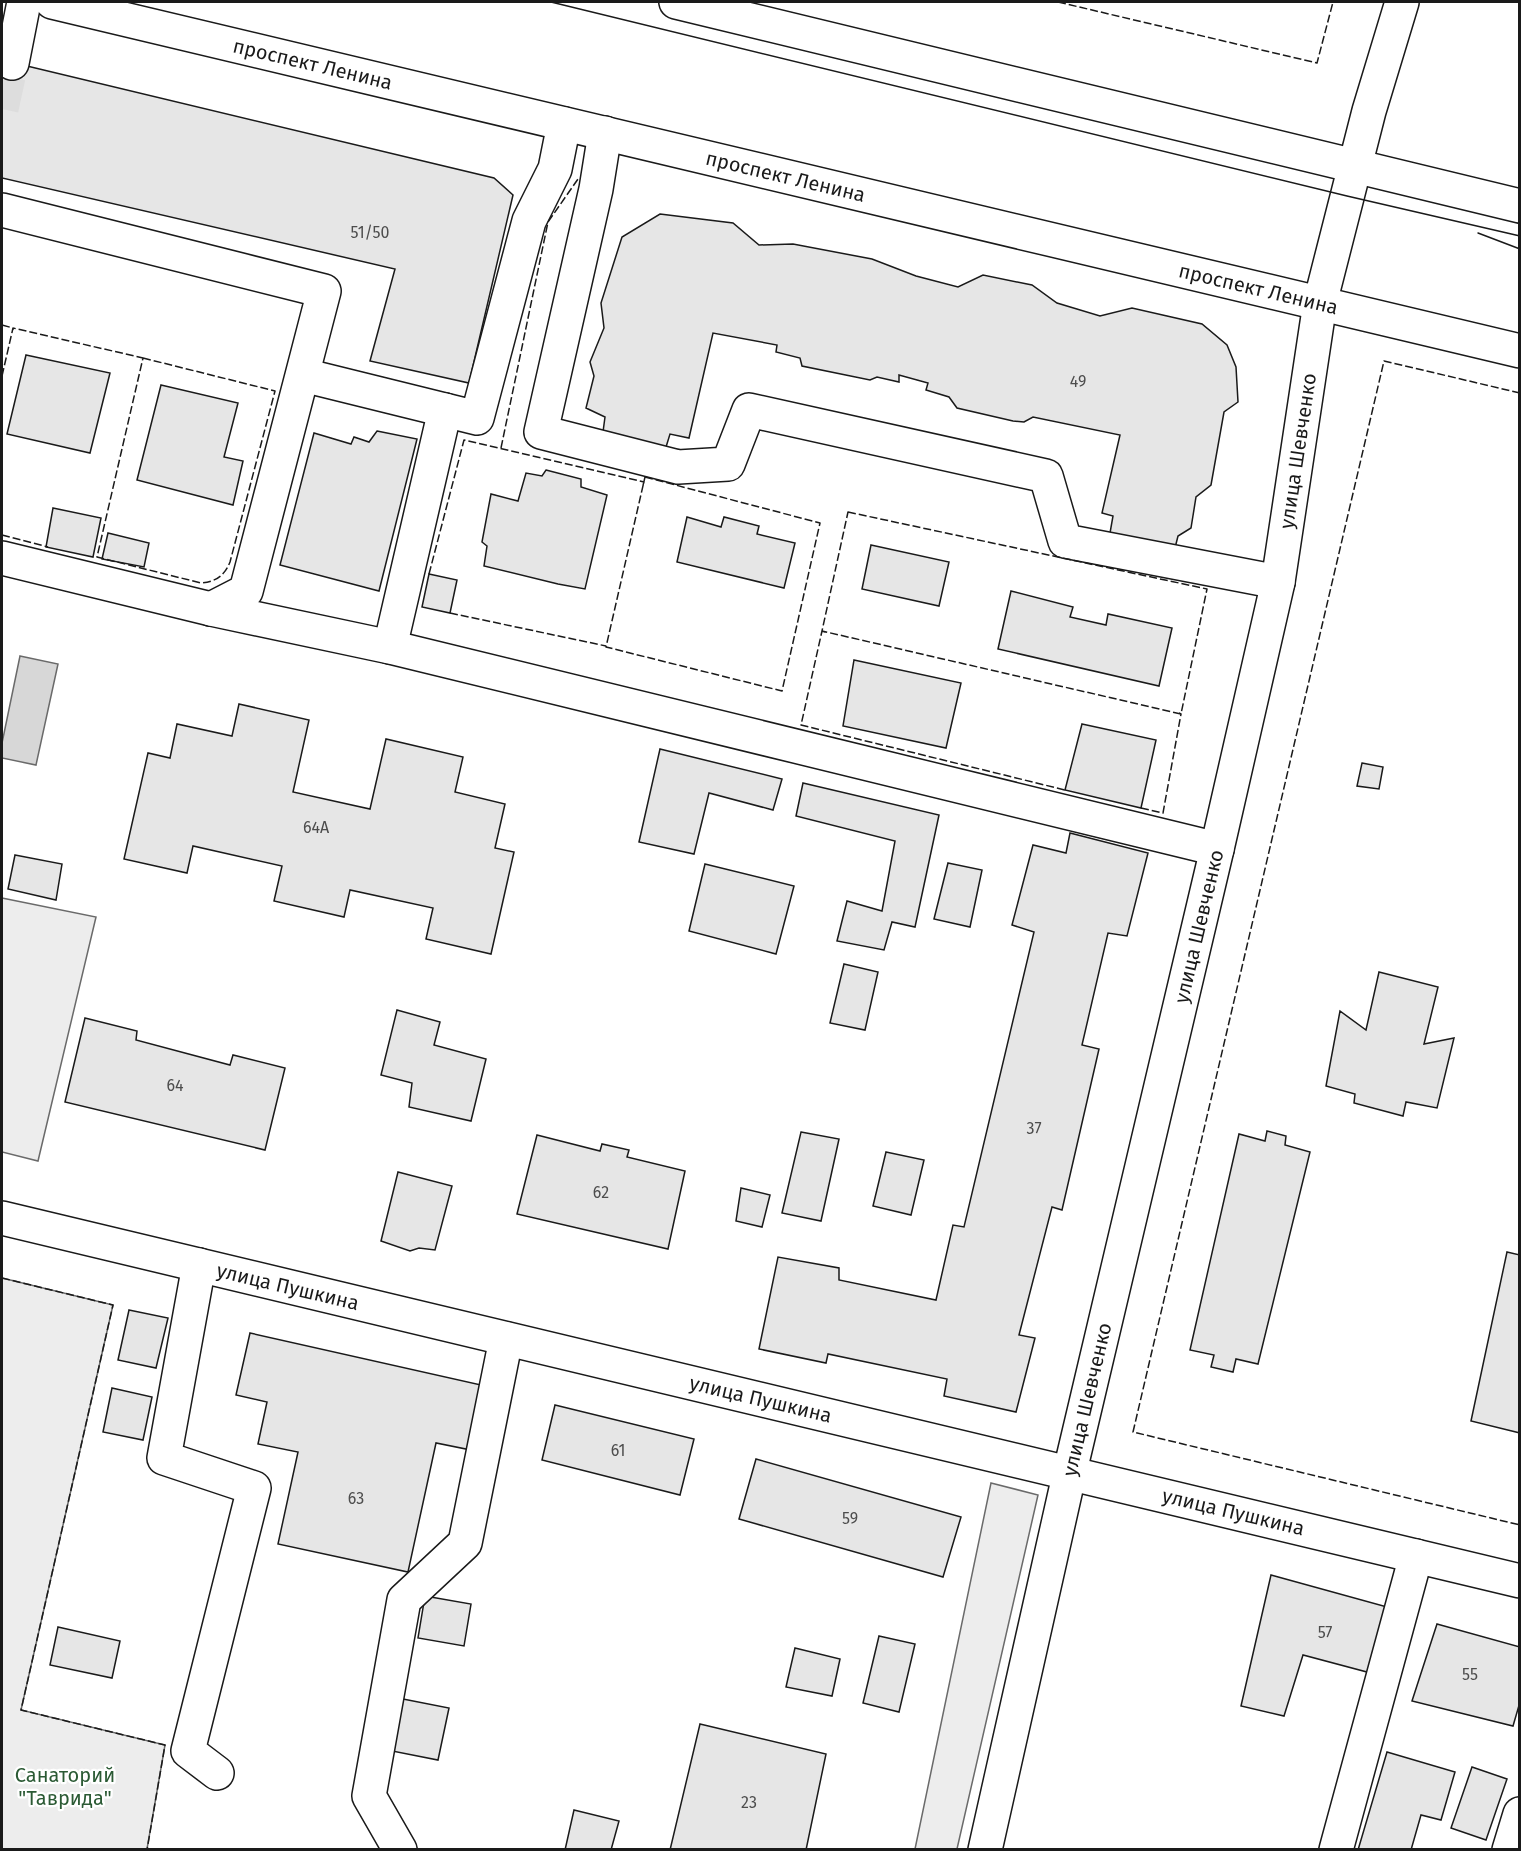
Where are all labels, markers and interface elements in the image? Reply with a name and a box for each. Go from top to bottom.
street label: проспект Ленина [231,33,395,95]
street label: проспект Ленина [703,146,868,207]
house number: 51/50 [350,223,390,242]
street label: проспект Ленина [1176,258,1341,319]
street label: улица Шевченко [1274,371,1321,530]
house number: 49 [1070,372,1086,391]
house number: 64А [303,818,330,837]
street label: улица Шевченко [1169,847,1228,1006]
house number: 64 [166,1076,184,1095]
house number: 37 [1026,1119,1042,1138]
house number: 62 [593,1183,609,1202]
street label: улица Пушкина [214,1258,361,1315]
street label: улица Шевченко [1057,1320,1117,1478]
street label: улица Пушкина [687,1371,834,1428]
house number: 61 [611,1441,625,1460]
street label: улица Пушкина [1160,1483,1307,1540]
house number: 63 [348,1489,364,1508]
house number: 59 [842,1509,858,1528]
house number: 57 [1318,1623,1332,1642]
house number: 55 [1462,1665,1478,1684]
park label: Санаторий "Таврида" [15,1763,115,1810]
house number: 23 [741,1793,757,1812]

